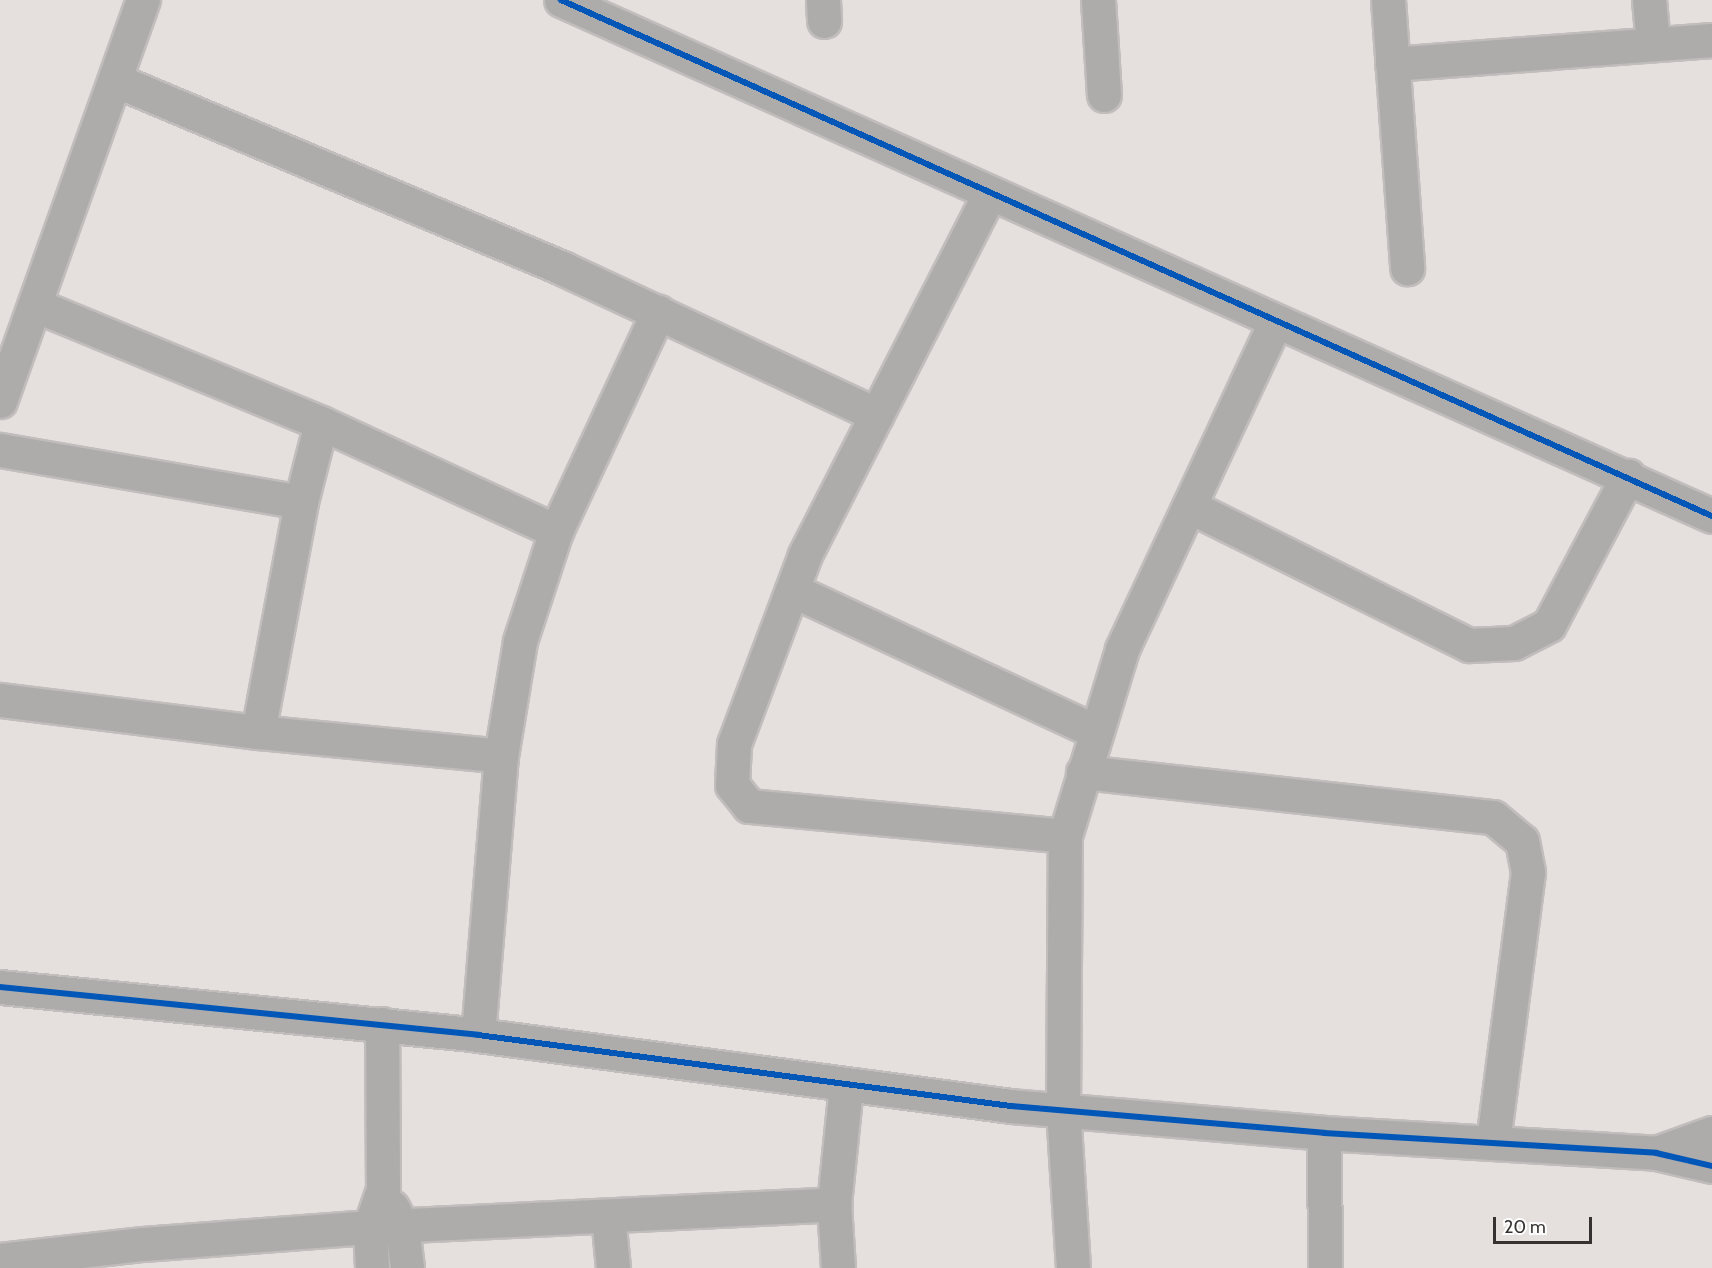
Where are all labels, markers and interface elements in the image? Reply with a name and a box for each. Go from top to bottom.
scale bar [1496,1205,1595,1243]
text: 20 m [1504,1216,1546,1238]

